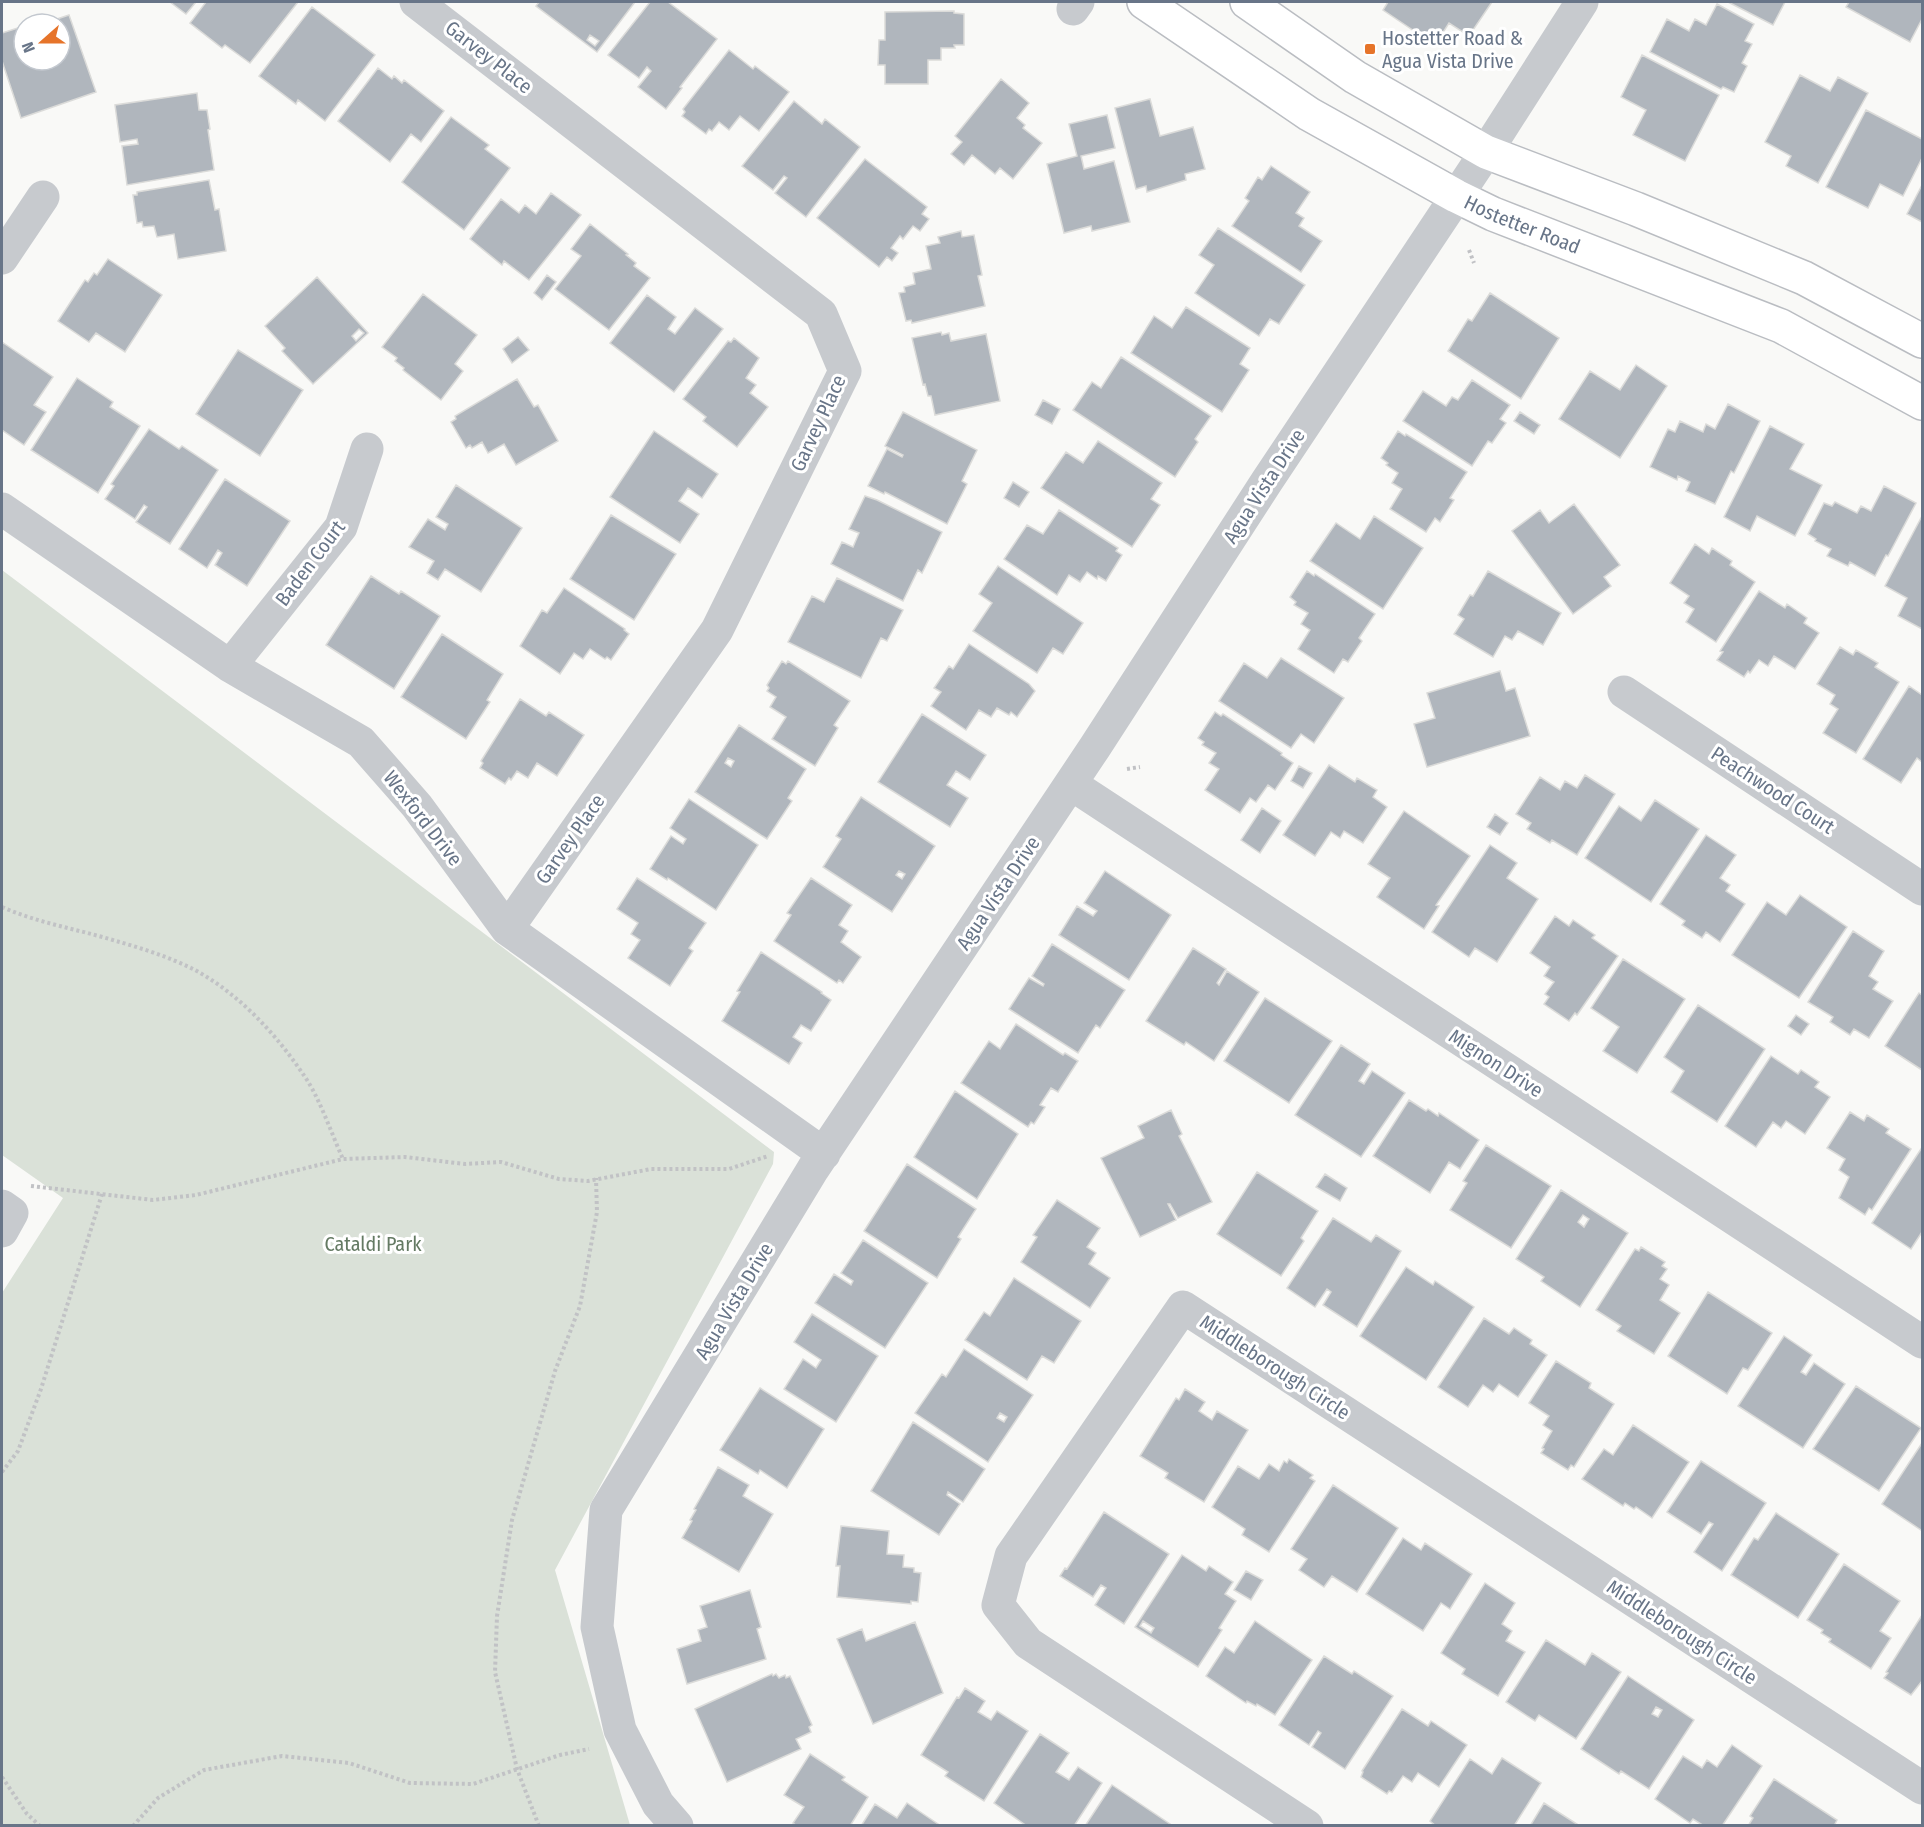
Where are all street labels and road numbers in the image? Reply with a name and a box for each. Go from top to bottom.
street label: Garvey Place [441,16,537,98]
street label: Hostetter Road [1460,190,1584,259]
street label: Garvey Place [785,371,851,475]
street label: Agua Vista Drive [1218,424,1310,548]
street label: Baden Court [270,515,350,610]
street label: Peachwood Court [1707,741,1840,839]
street label: Wexford Drive [378,766,468,870]
street label: Garvey Place [530,790,610,888]
street label: Agua Vista Drive [951,832,1045,954]
street label: Mignon Drive [1444,1024,1548,1102]
street label: Agua Vista Drive [690,1238,778,1364]
street label: Middleborough Circle [1195,1309,1355,1425]
street label: Middleborough Circle [1602,1574,1762,1690]

